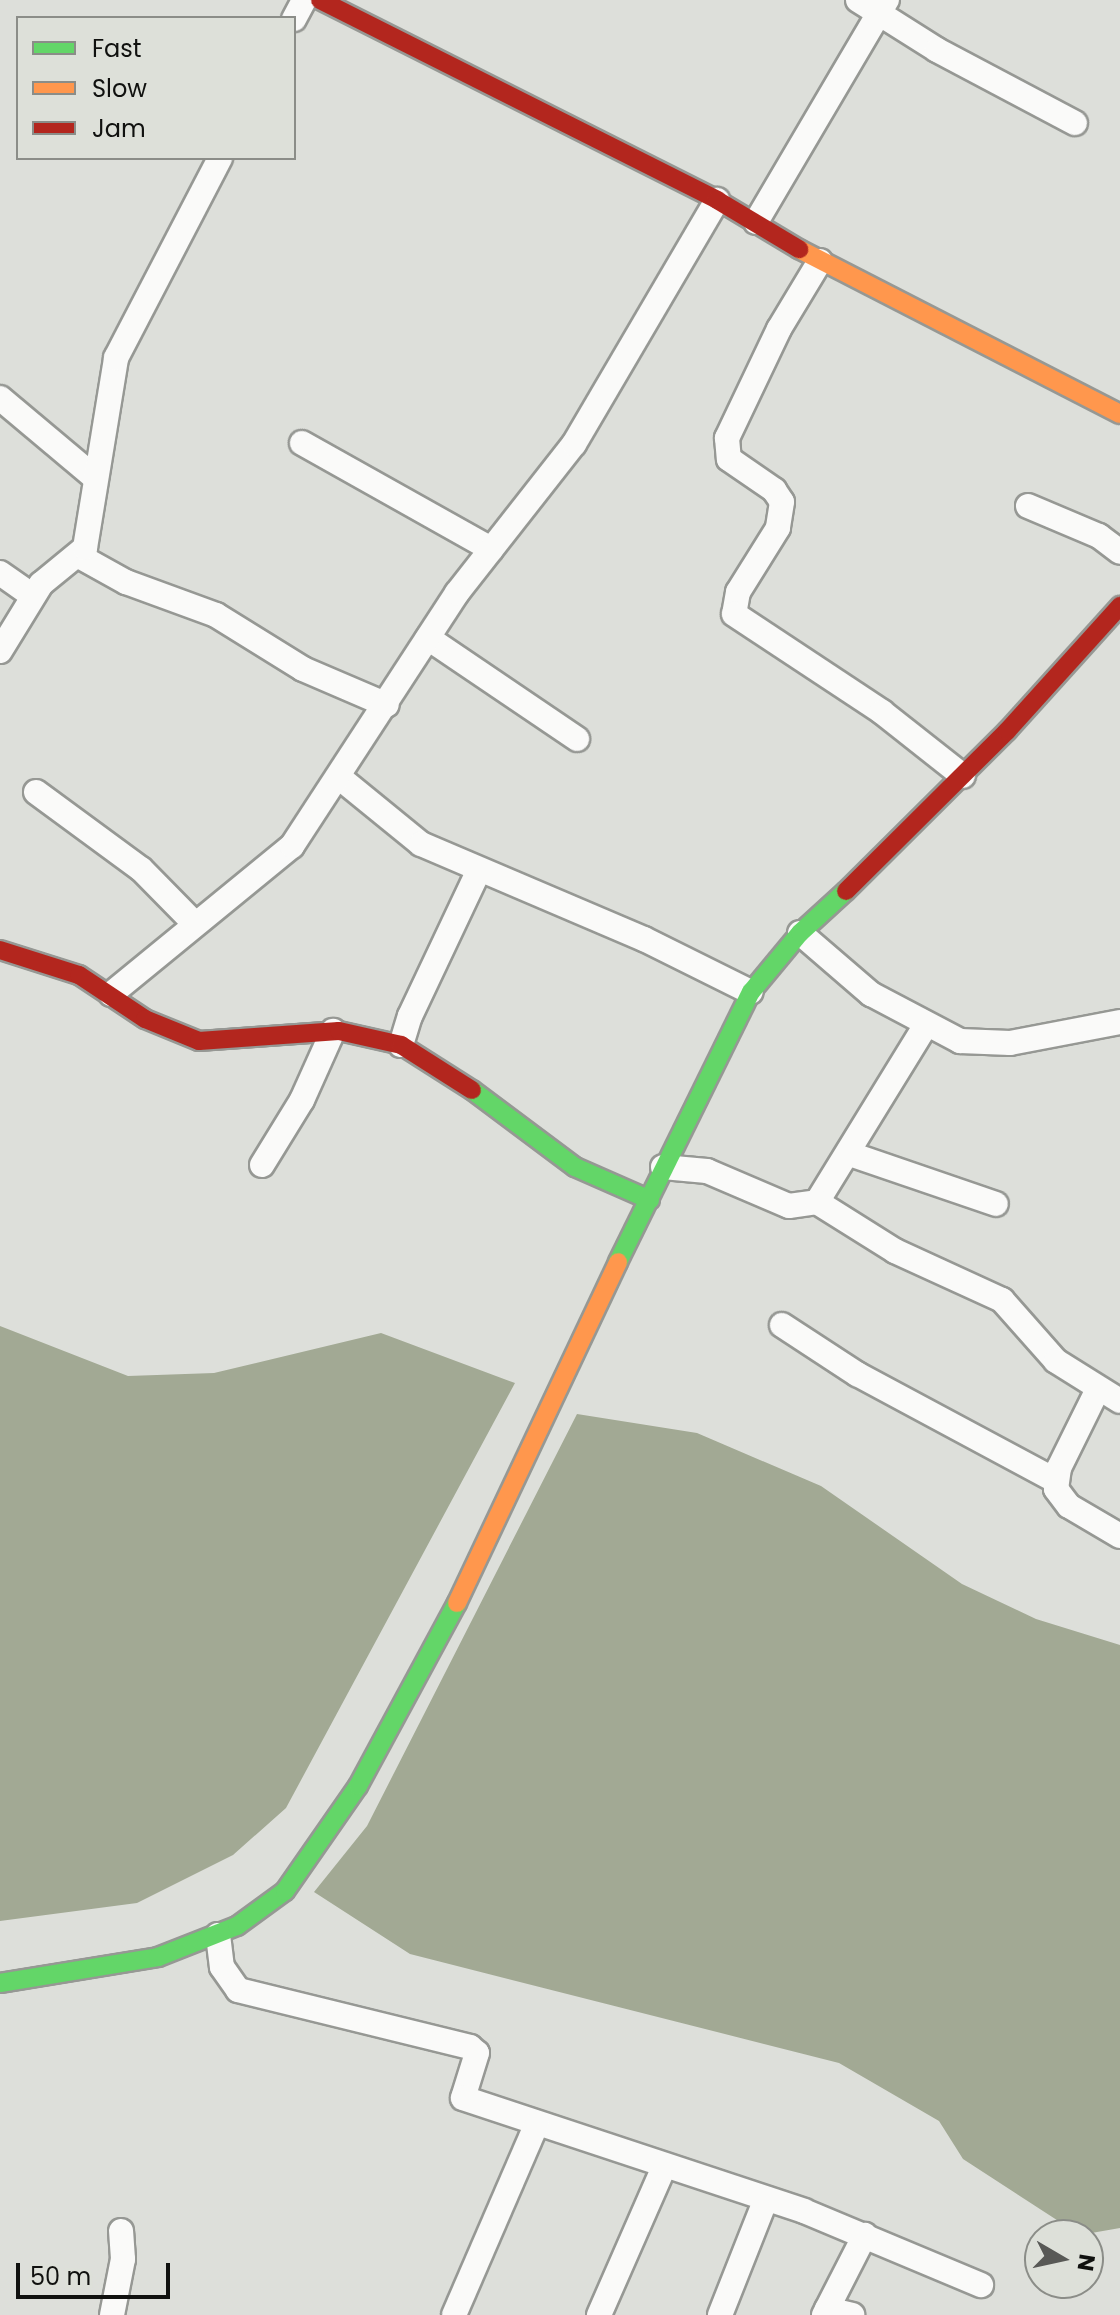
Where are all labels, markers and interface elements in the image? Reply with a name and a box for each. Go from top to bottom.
legend [16,16,296,160]
text: Fast [92,32,142,65]
text: Slow [92,72,147,105]
text: Jam [92,112,146,145]
north arrow [1024,2219,1104,2299]
scale bar [20,2247,174,2297]
text: N [1070,2252,1103,2273]
text: 50 m [30,2260,91,2293]

